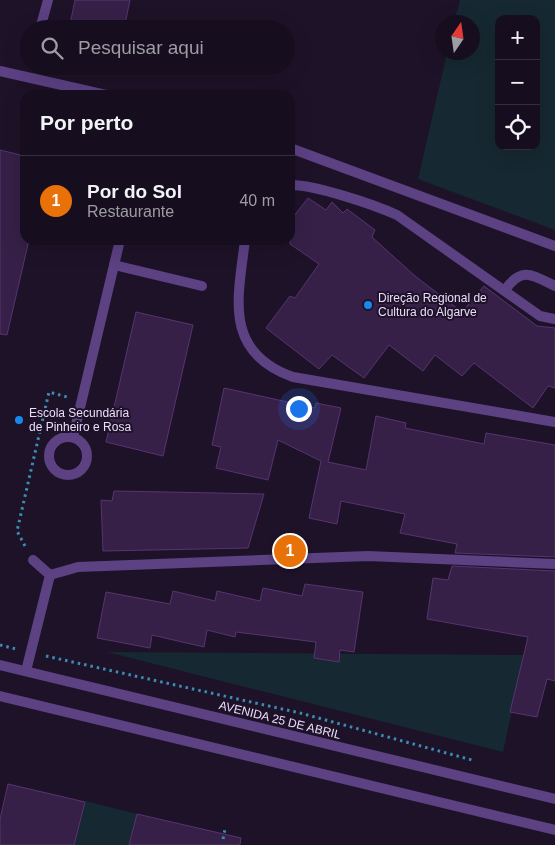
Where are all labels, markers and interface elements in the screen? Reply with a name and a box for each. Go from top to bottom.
north arrow [435,15,480,60]
map controls [495,15,540,150]
button: + [495,15,540,60]
search box [20,20,295,75]
icon: search [38,34,66,62]
text: Pesquisar aqui [78,37,204,58]
button: − [495,60,540,105]
button: locate [495,105,540,150]
text: Por perto [40,111,133,134]
text: Por do Sol [87,181,182,202]
text: 1 [52,192,60,209]
text: 40 m [239,192,275,209]
text: Restaurante [87,203,174,220]
place label: Direção Regional de Cultura do Algarve [378,291,487,319]
marker: Direção Regional de Cultura do Algarve [362,299,374,311]
your location [286,396,312,422]
place label: Escola Secundária de Pinheiro e Rosa [29,406,131,434]
marker: Escola Secundária de Pinheiro e Rosa [13,414,25,426]
pin: 1 [274,532,306,570]
street label: AVENIDA 25 DE ABRIL [218,698,343,742]

